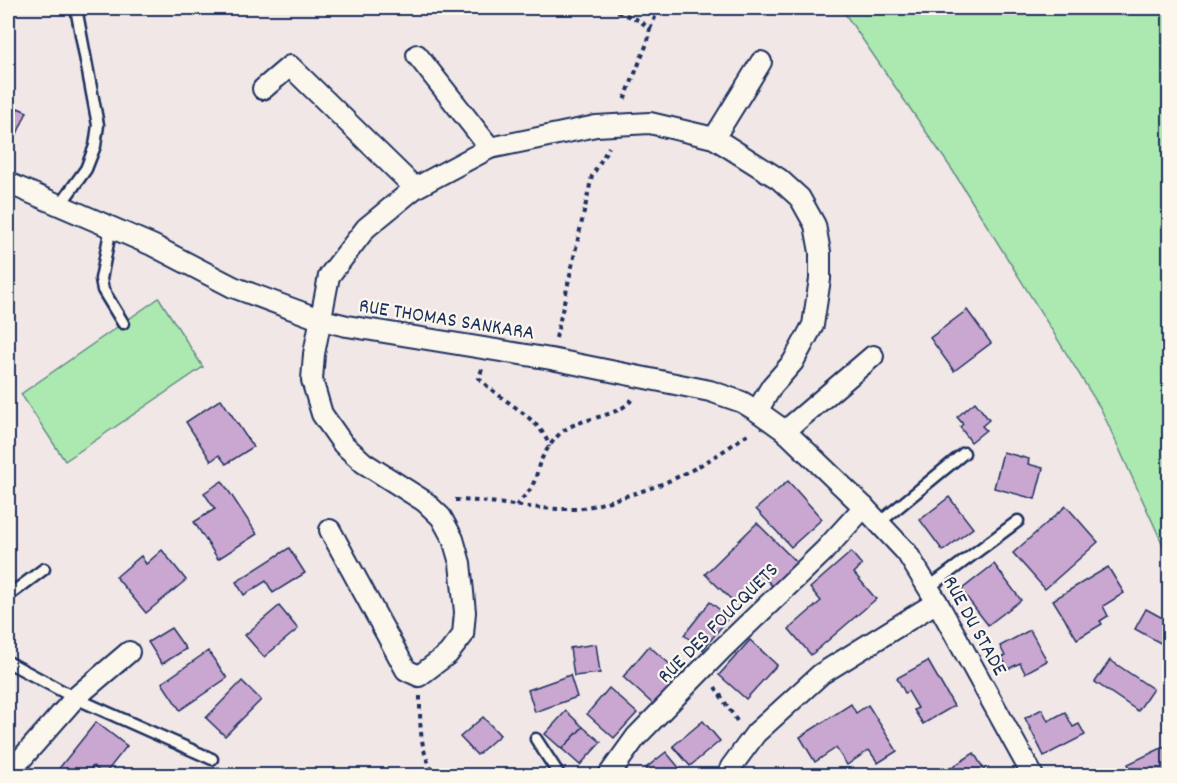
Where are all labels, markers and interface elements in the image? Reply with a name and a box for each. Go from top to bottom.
street label: RUE THOMAS SANKARA [356,292,537,350]
street label: RUE DES FOUCQUETS [652,557,787,692]
street label: RUE DU STADE [934,571,1013,682]

